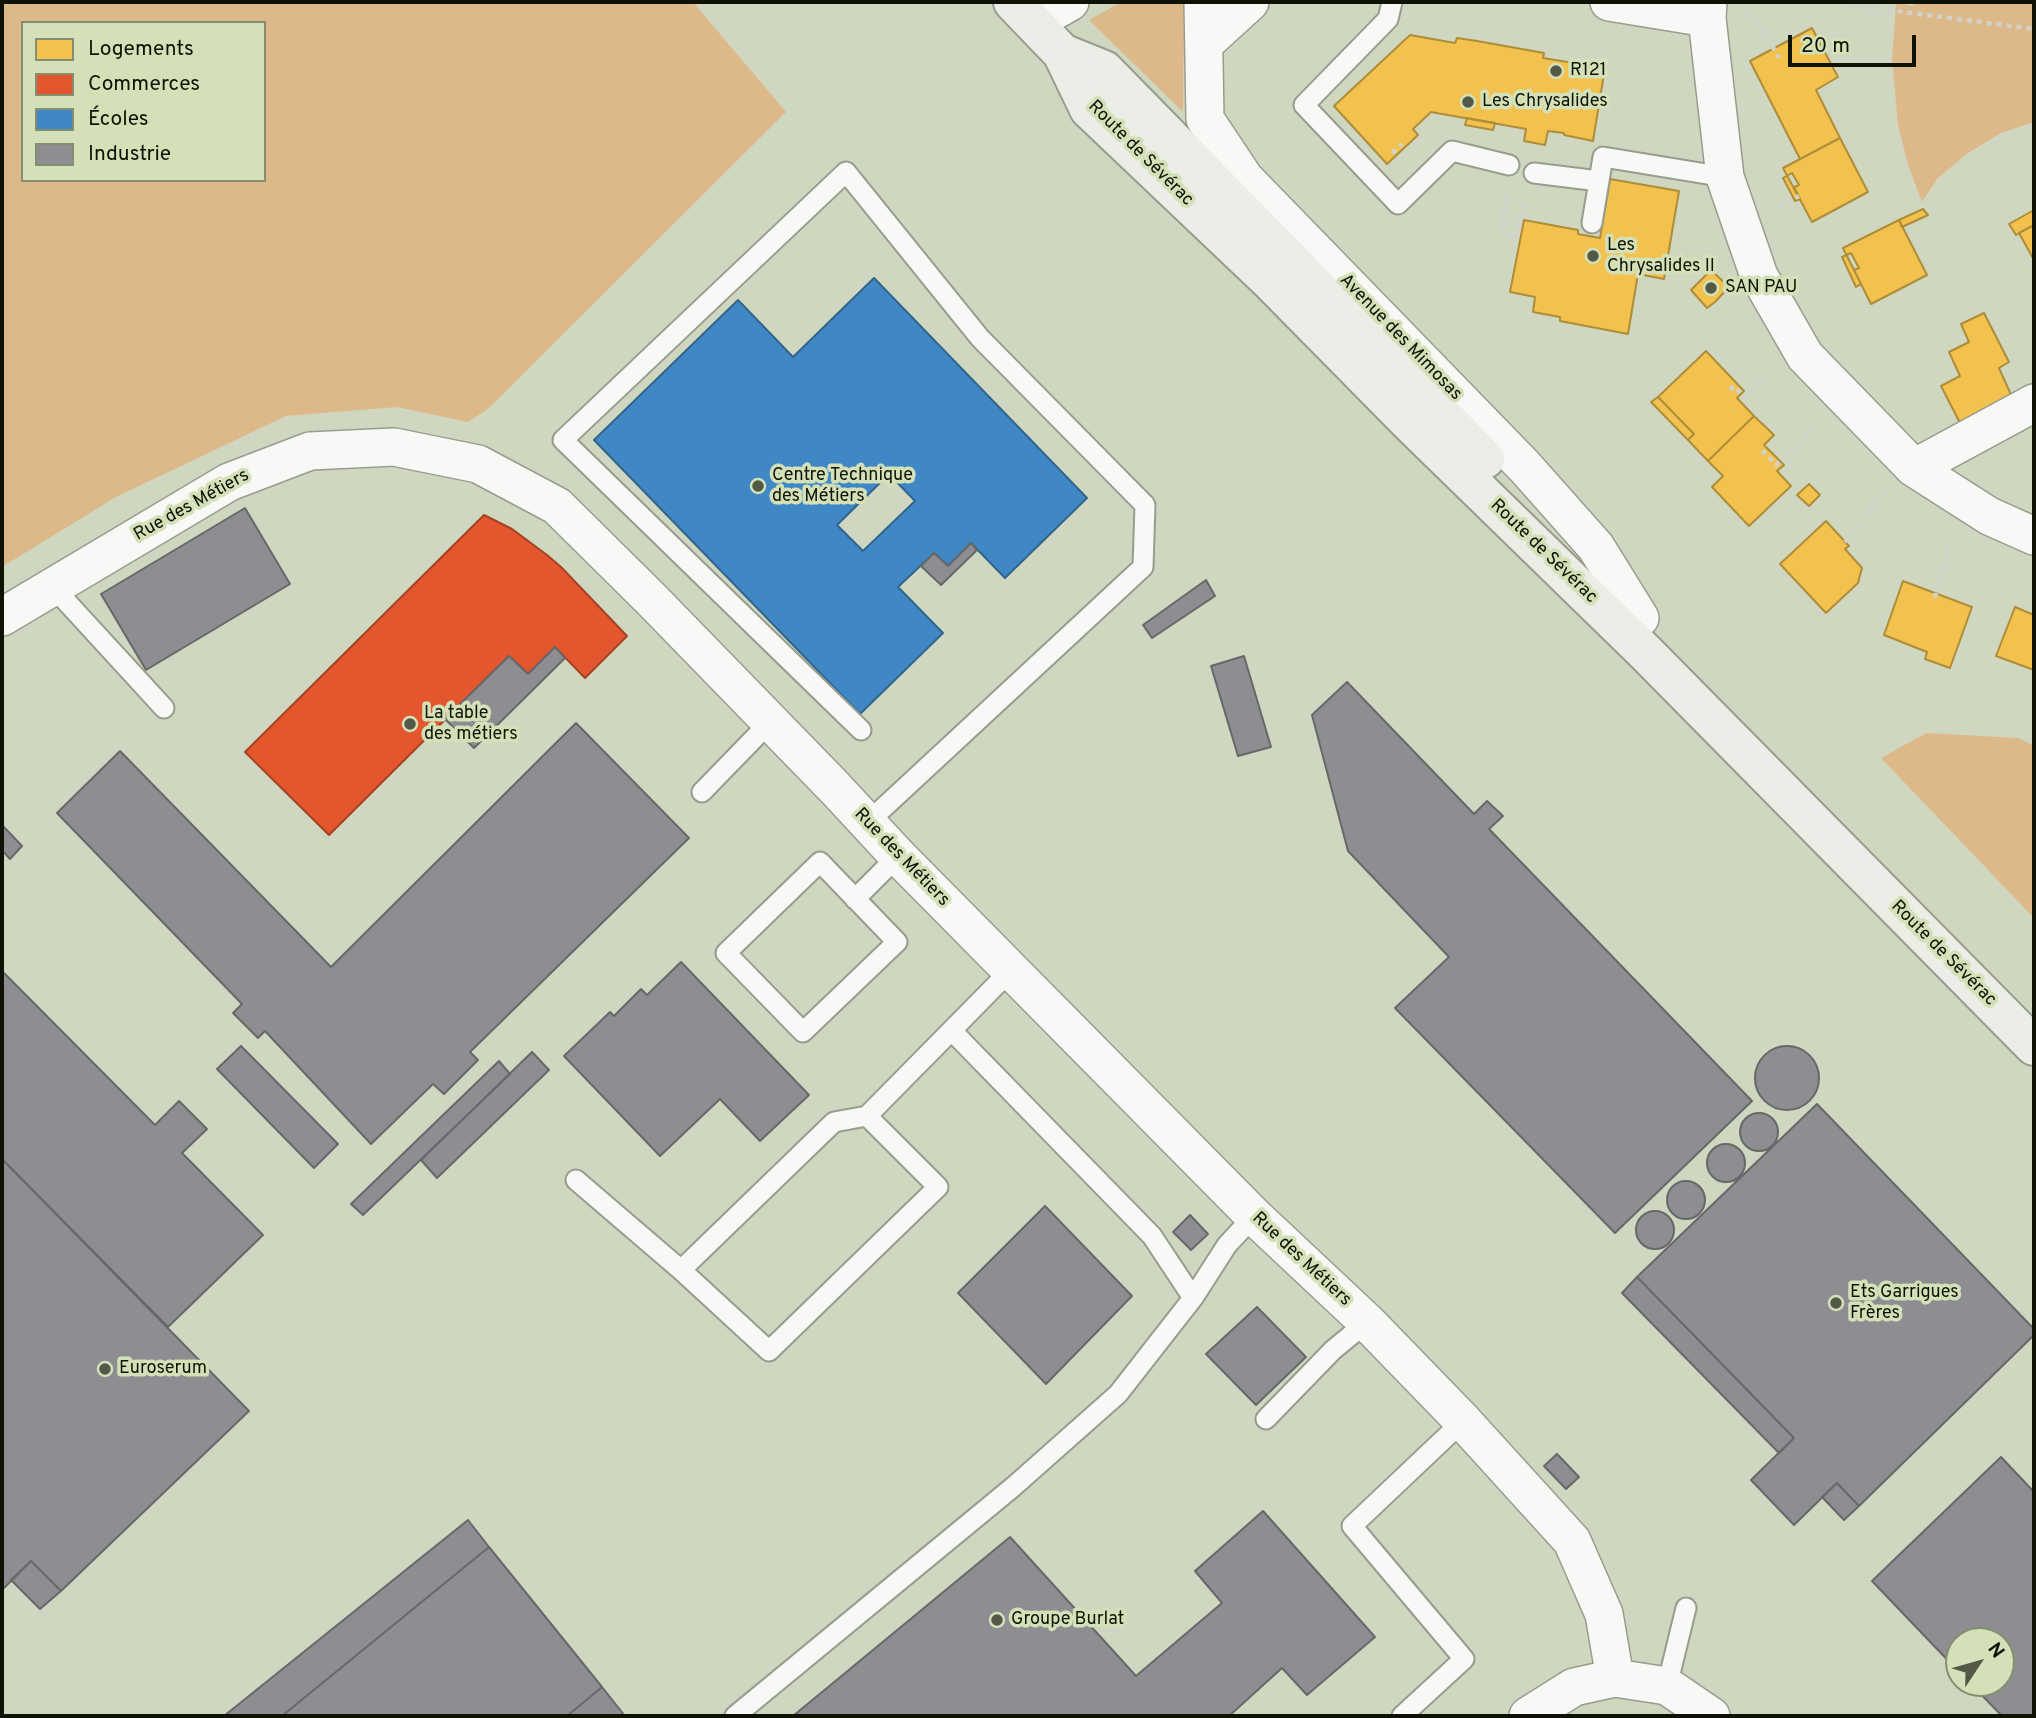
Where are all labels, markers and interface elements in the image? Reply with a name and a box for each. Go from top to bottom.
legend [21,21,266,182]
scale bar [1791,21,1919,65]
text: 20 m [1801,33,1850,60]
text: Logements [88,36,194,63]
place label: R121 [1570,60,1606,82]
marker: R121 [1548,63,1564,79]
text: Commerces [88,71,200,98]
place label: Les Chrysalides [1482,91,1608,113]
marker: Les Chrysalides [1460,94,1476,110]
street label: Route de Sévérac [1083,97,1197,211]
text: Écoles [88,106,149,133]
text: Industrie [88,141,171,168]
place label: Les Chrysalides II [1607,235,1715,278]
marker: Les Chrysalides II [1585,248,1601,264]
street label: Avenue des Mimosas [1334,270,1466,406]
place label: SAN PAU [1725,277,1797,299]
marker: SAN PAU [1703,280,1719,296]
street label: Rue des Métiers [131,465,253,547]
place label: Centre Technique des Métiers [772,465,913,508]
marker: Centre Technique des Métiers [750,478,766,494]
street label: Route de Sévérac [1485,495,1601,609]
place label: La table des métiers [424,703,518,746]
marker: La table des métiers [402,716,418,732]
street label: Rue des Métiers [849,804,953,912]
street label: Route de Sévérac [1886,897,2000,1011]
street label: Rue des Métiers [1247,1208,1355,1312]
place label: Ets Garrigues Frères [1850,1282,1959,1324]
marker: Ets Garrigues Frères [1828,1295,1844,1311]
place label: Euroserum [119,1358,207,1380]
marker: Euroserum [97,1361,113,1377]
place label: Groupe Burlat [1011,1609,1124,1631]
marker: Groupe Burlat [989,1612,1005,1628]
north arrow [1945,1627,2015,1697]
text: N [1982,1638,2009,1663]

